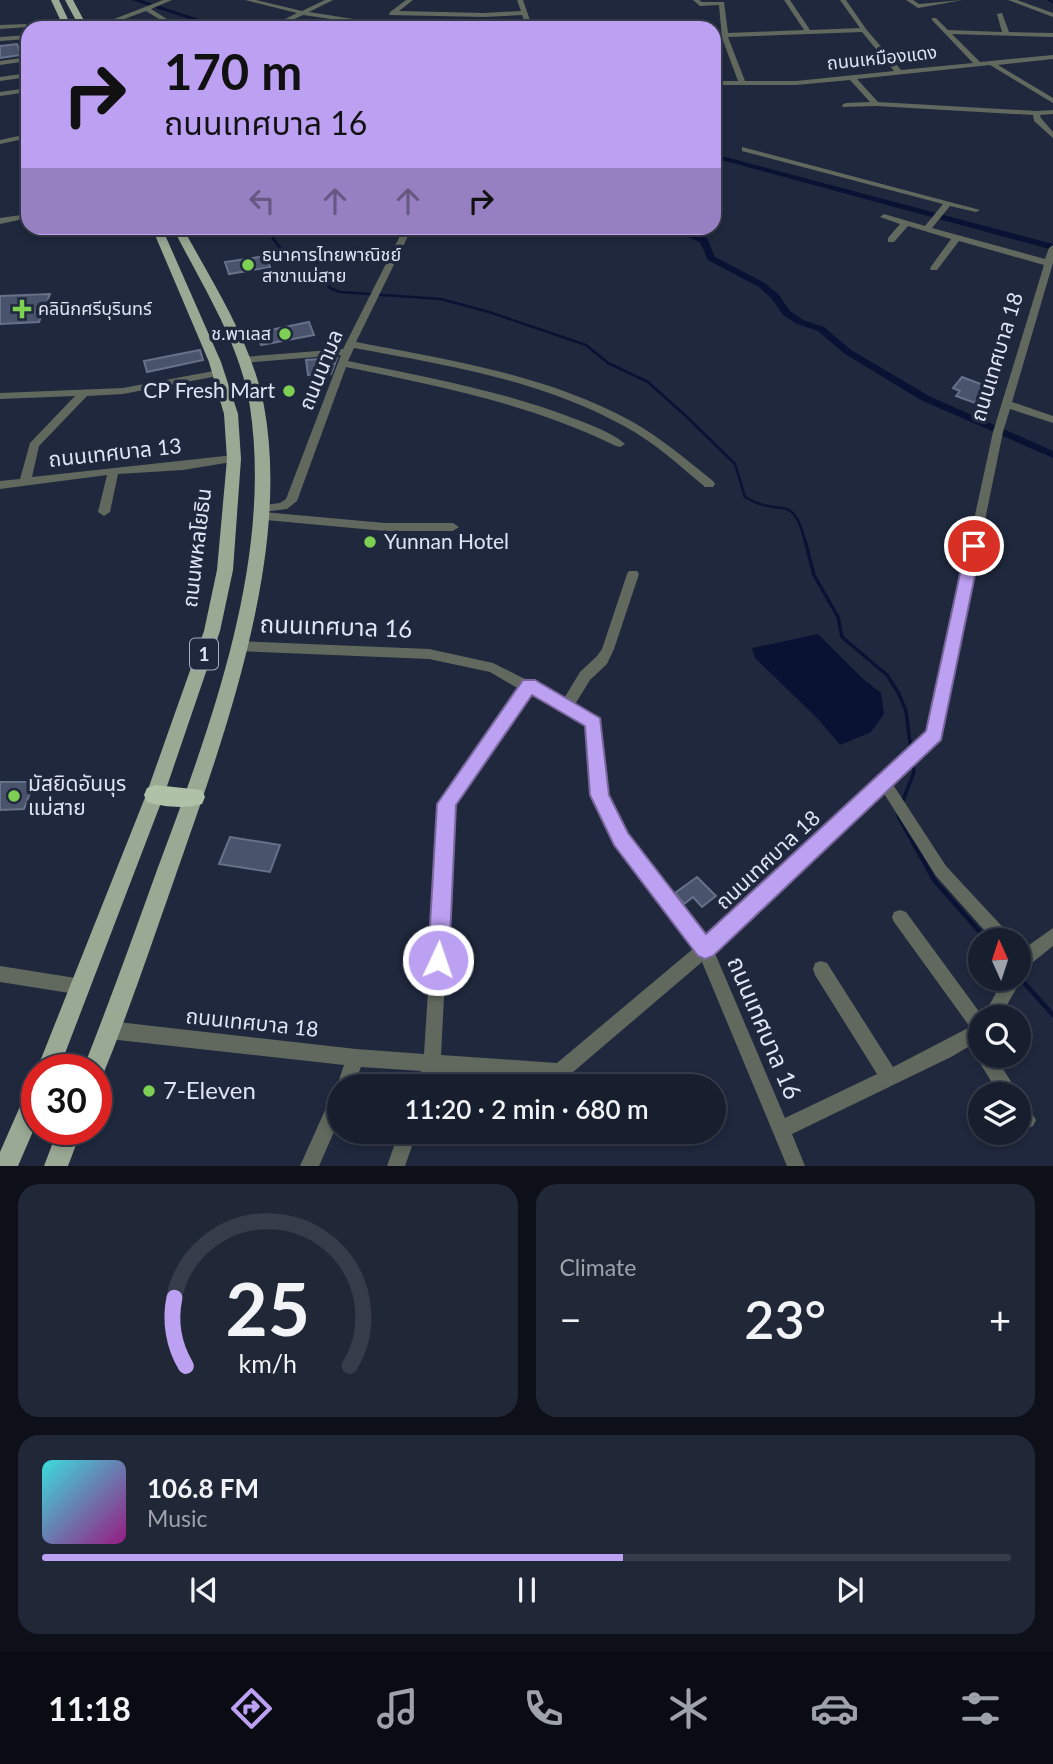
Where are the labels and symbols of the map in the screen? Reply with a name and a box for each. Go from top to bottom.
street label: ถนนเหมืองแดง [826,40,938,74]
place label: ธนาคารไทยพาณิชย์ สาขาแม่สาย [262,243,401,286]
marker: ธนาคารไทยพาณิชย์ สาขาแม่สาย [240,257,256,273]
street label: ถนนเทศบาล 18 [964,289,1027,424]
place label: คลินิกศรีบุรินทร์ [38,297,153,320]
marker: คลินิกศรีบุรินทร์ [12,299,32,319]
place label: ช.พาเลส [211,322,271,344]
marker: ช.พาเลส [277,326,293,342]
street label: ถนนนามล [292,326,347,413]
place label: CP Fresh Mart [143,377,275,402]
marker: CP Fresh Mart [281,383,297,399]
street label: ถนนเทศบาล 13 [47,432,183,471]
street label: ถนนพหลโยธิน [176,487,215,609]
pin [944,516,1004,576]
place label: Yunnan Hotel [384,528,509,553]
marker: Yunnan Hotel [362,534,378,550]
street label: ถนนเทศบาล 16 [259,608,413,643]
road number: 1 [190,638,218,670]
place label: มัสยิดอันนุร แม่สาย [28,770,126,819]
marker: มัสยิดอันนุร แม่สาย [6,788,22,804]
street label: ถนนเทศบาล 18 [710,804,824,914]
position arrow [401,923,475,997]
north arrow [968,928,1031,990]
street label: ถนนเทศบาล 16 [722,952,809,1103]
street label: ถนนเทศบาล 18 [184,1002,320,1041]
speed limit sign: 30 [21,1054,112,1145]
place label: 7-Eleven [163,1075,256,1104]
marker: 7-Eleven [141,1083,157,1099]

